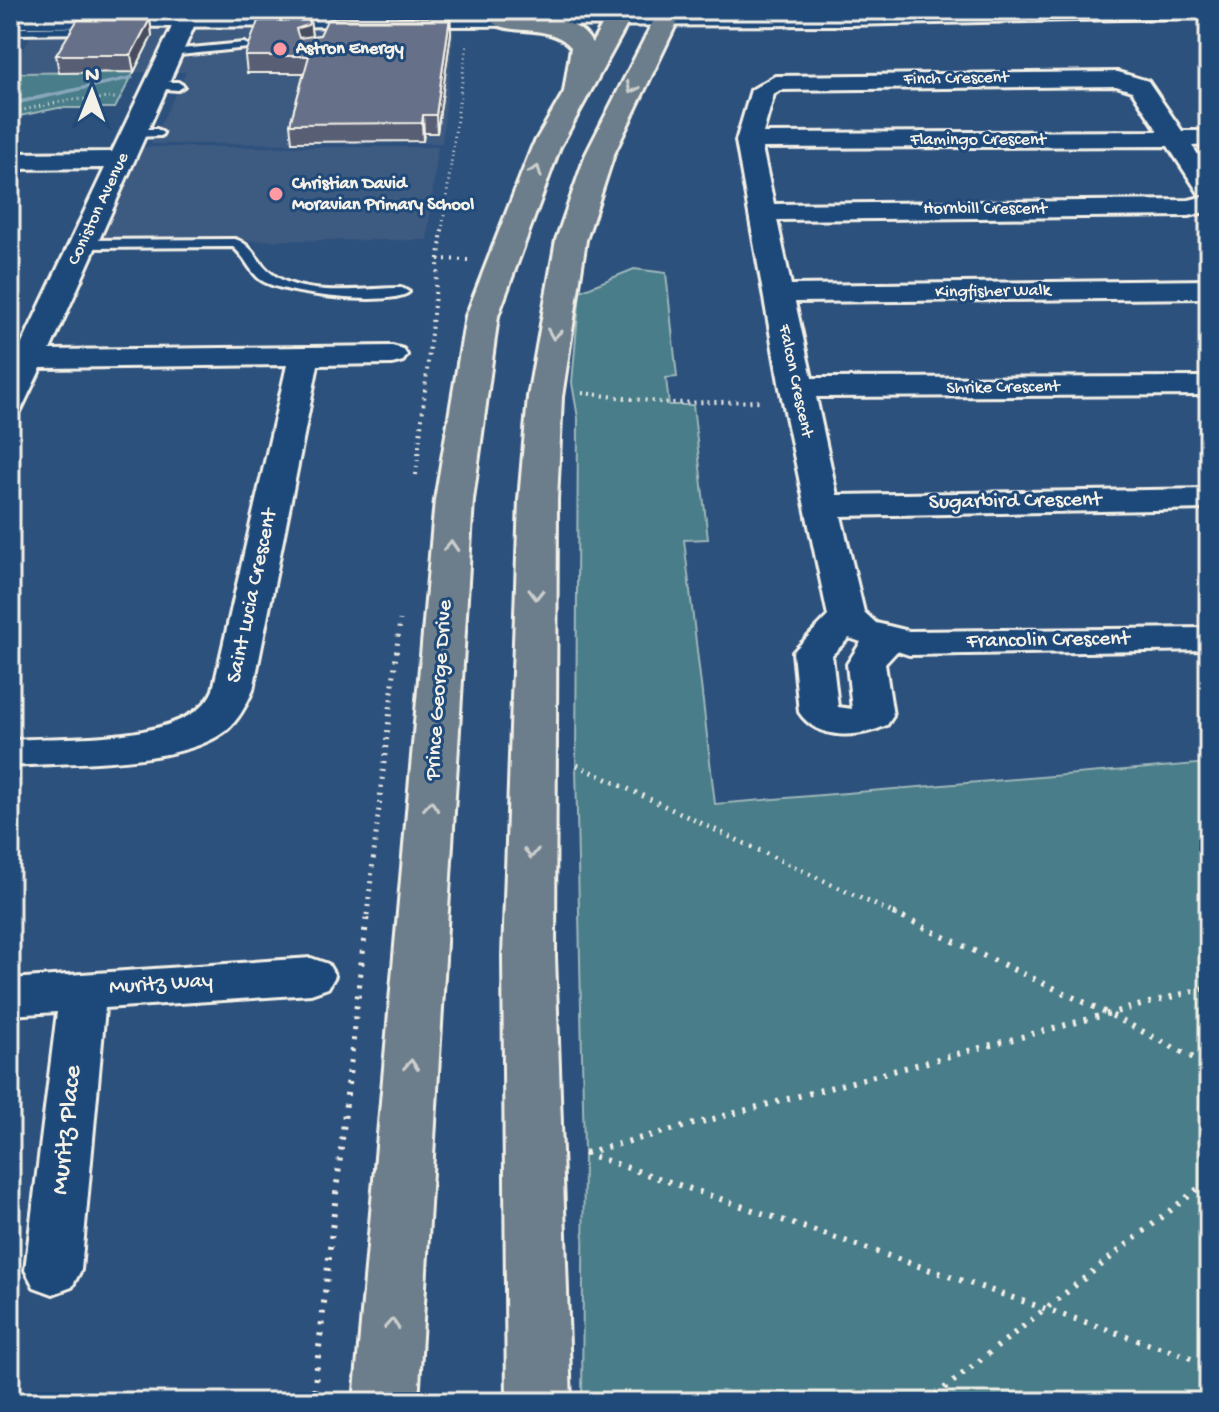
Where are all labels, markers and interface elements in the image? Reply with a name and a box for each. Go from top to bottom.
place label: Astron Energy [295,39,404,60]
marker: Astron Energy [271,40,289,58]
north arrow [52,52,132,132]
text: N [85,63,100,89]
street label: Finch Crescent [902,68,1010,90]
one-way arrow [626,80,642,95]
street label: Flamingo Crescent [909,130,1047,151]
street label: Coniston Avenue [64,149,135,269]
one-way arrow [526,165,543,179]
place label: Christian David Moravian Primary School [291,174,474,216]
marker: Christian David Moravian Primary School [267,185,285,203]
street label: Hornbill Crescent [923,199,1048,220]
street label: Kingfisher Walk [935,280,1053,304]
street label: Falcon Crescent [773,322,818,441]
one-way arrow [546,328,563,341]
street label: Shrike Crescent [946,376,1061,399]
street label: Sugarbird Crescent [928,487,1104,517]
street label: Saint Lucia Crescent [222,505,285,685]
one-way arrow [442,539,459,552]
one-way arrow [528,588,545,601]
street label: Prince George Drive [421,598,459,782]
street label: Francolin Crescent [965,627,1132,655]
one-way arrow [422,799,439,812]
one-way arrow [522,847,540,860]
street label: Muritz Way [108,968,214,1002]
one-way arrow [402,1058,419,1071]
street label: Muritz Place [46,1063,90,1196]
one-way arrow [383,1317,400,1330]

